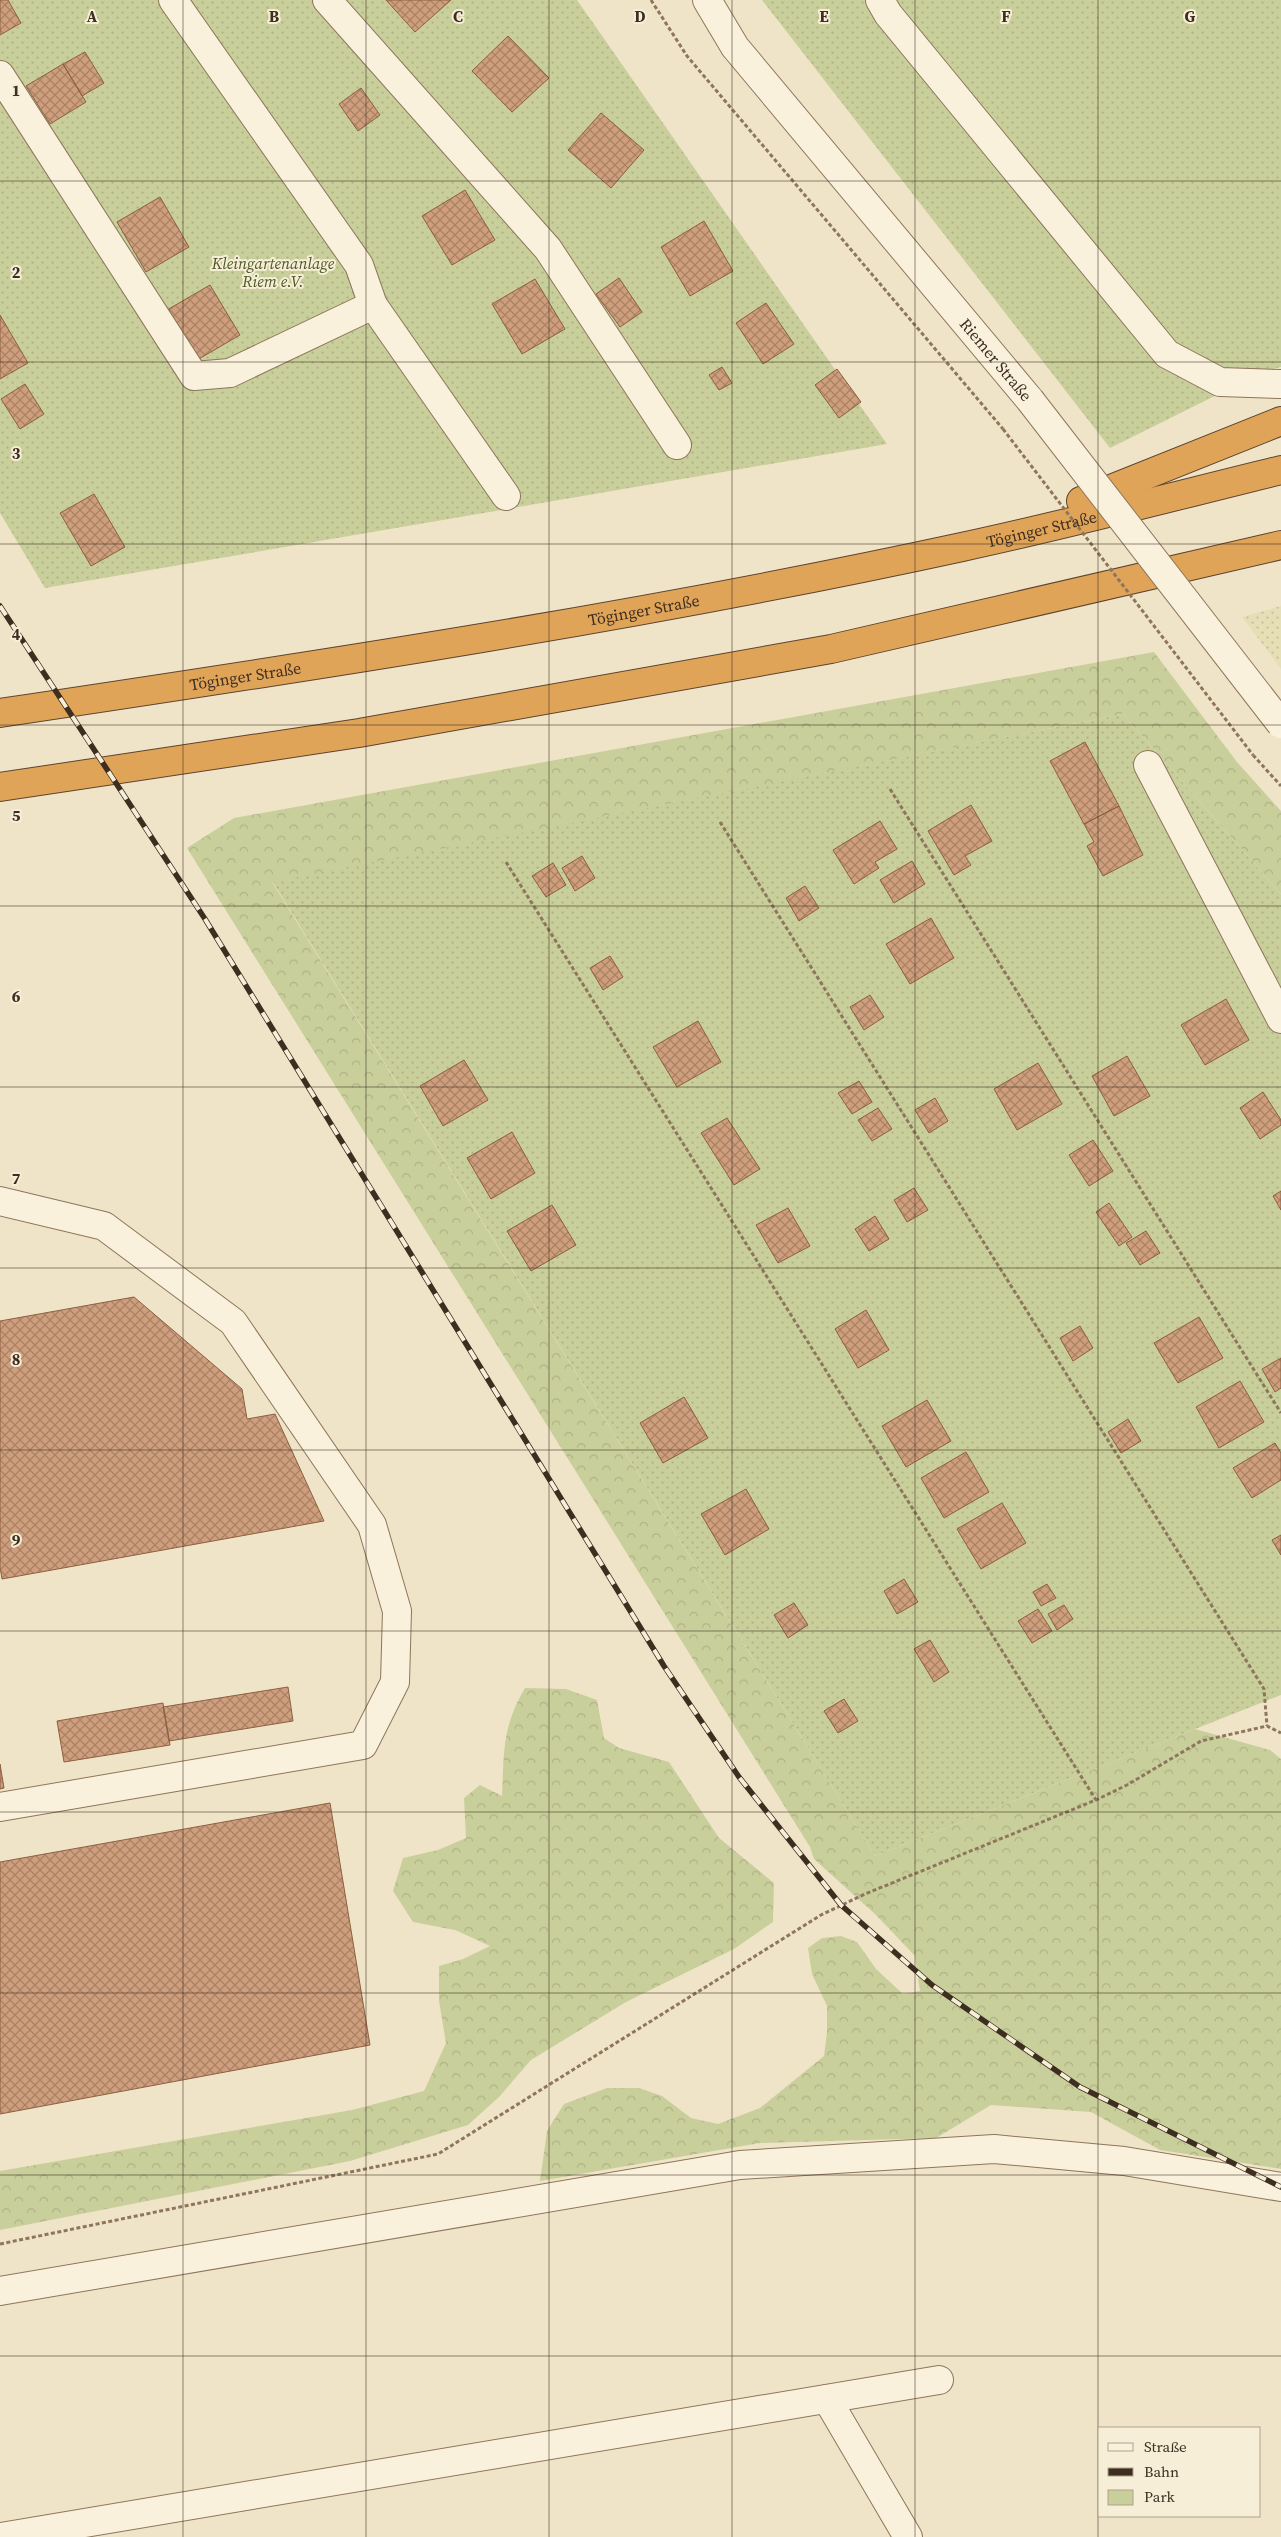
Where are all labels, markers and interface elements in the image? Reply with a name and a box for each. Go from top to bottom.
text: A [87,5,98,27]
text: B [269,5,280,27]
text: C [453,5,463,27]
text: D [634,5,646,27]
text: E [819,5,829,27]
text: F [1001,5,1011,27]
text: G [1185,5,1196,27]
text: 1 [12,79,20,101]
park label: Kleingartenanlage Riem e.V. [211,252,335,292]
text: 2 [12,261,21,283]
street label: Riemer Straße [955,313,1037,406]
text: 3 [12,442,21,464]
street label: Töginger Straße [984,505,1099,552]
street label: Töginger Straße [586,589,701,631]
text: 4 [12,623,21,645]
street label: Töginger Straße [188,656,303,695]
text: 5 [12,804,21,826]
text: 6 [12,985,21,1007]
text: 7 [12,1167,21,1189]
text: 8 [12,1348,20,1370]
text: 9 [12,1529,21,1551]
legend [1098,2427,1261,2517]
text: Straße [1144,2436,1187,2457]
text: Bahn [1144,2461,1179,2482]
text: Park [1144,2486,1176,2507]

